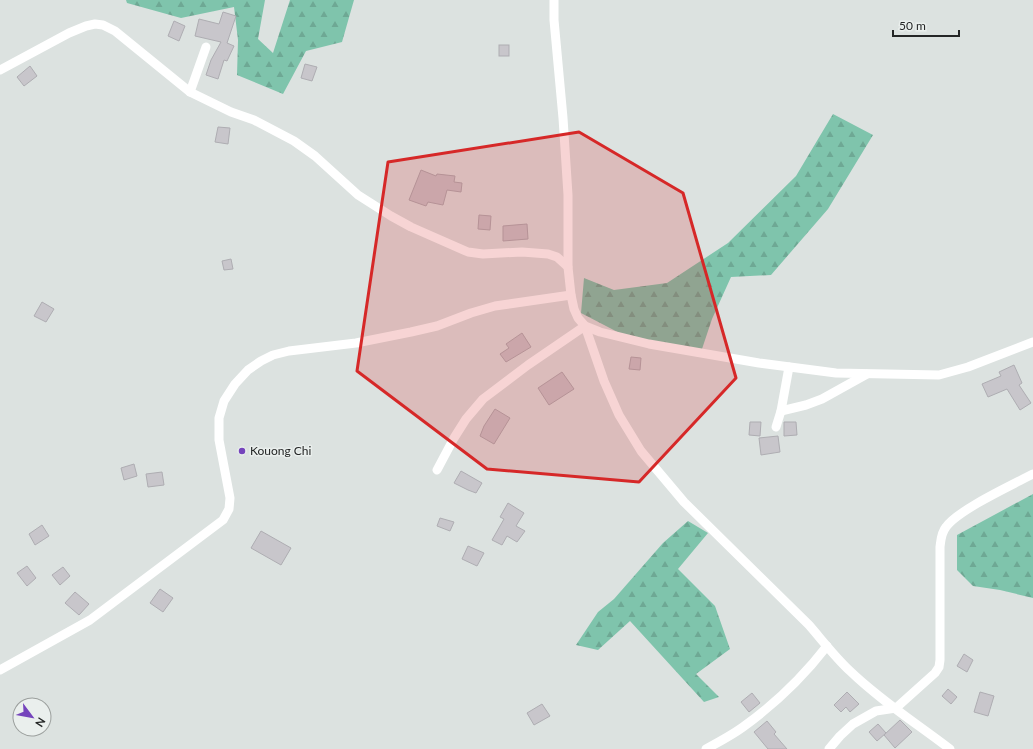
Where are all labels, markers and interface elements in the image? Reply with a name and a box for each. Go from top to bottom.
scale bar [893,12,959,38]
text: 50 m [899,18,926,33]
place label: Kouong Chi [250,443,312,458]
marker: Kouong Chi [237,446,247,456]
north arrow [12,697,52,737]
text: N [33,716,49,730]

